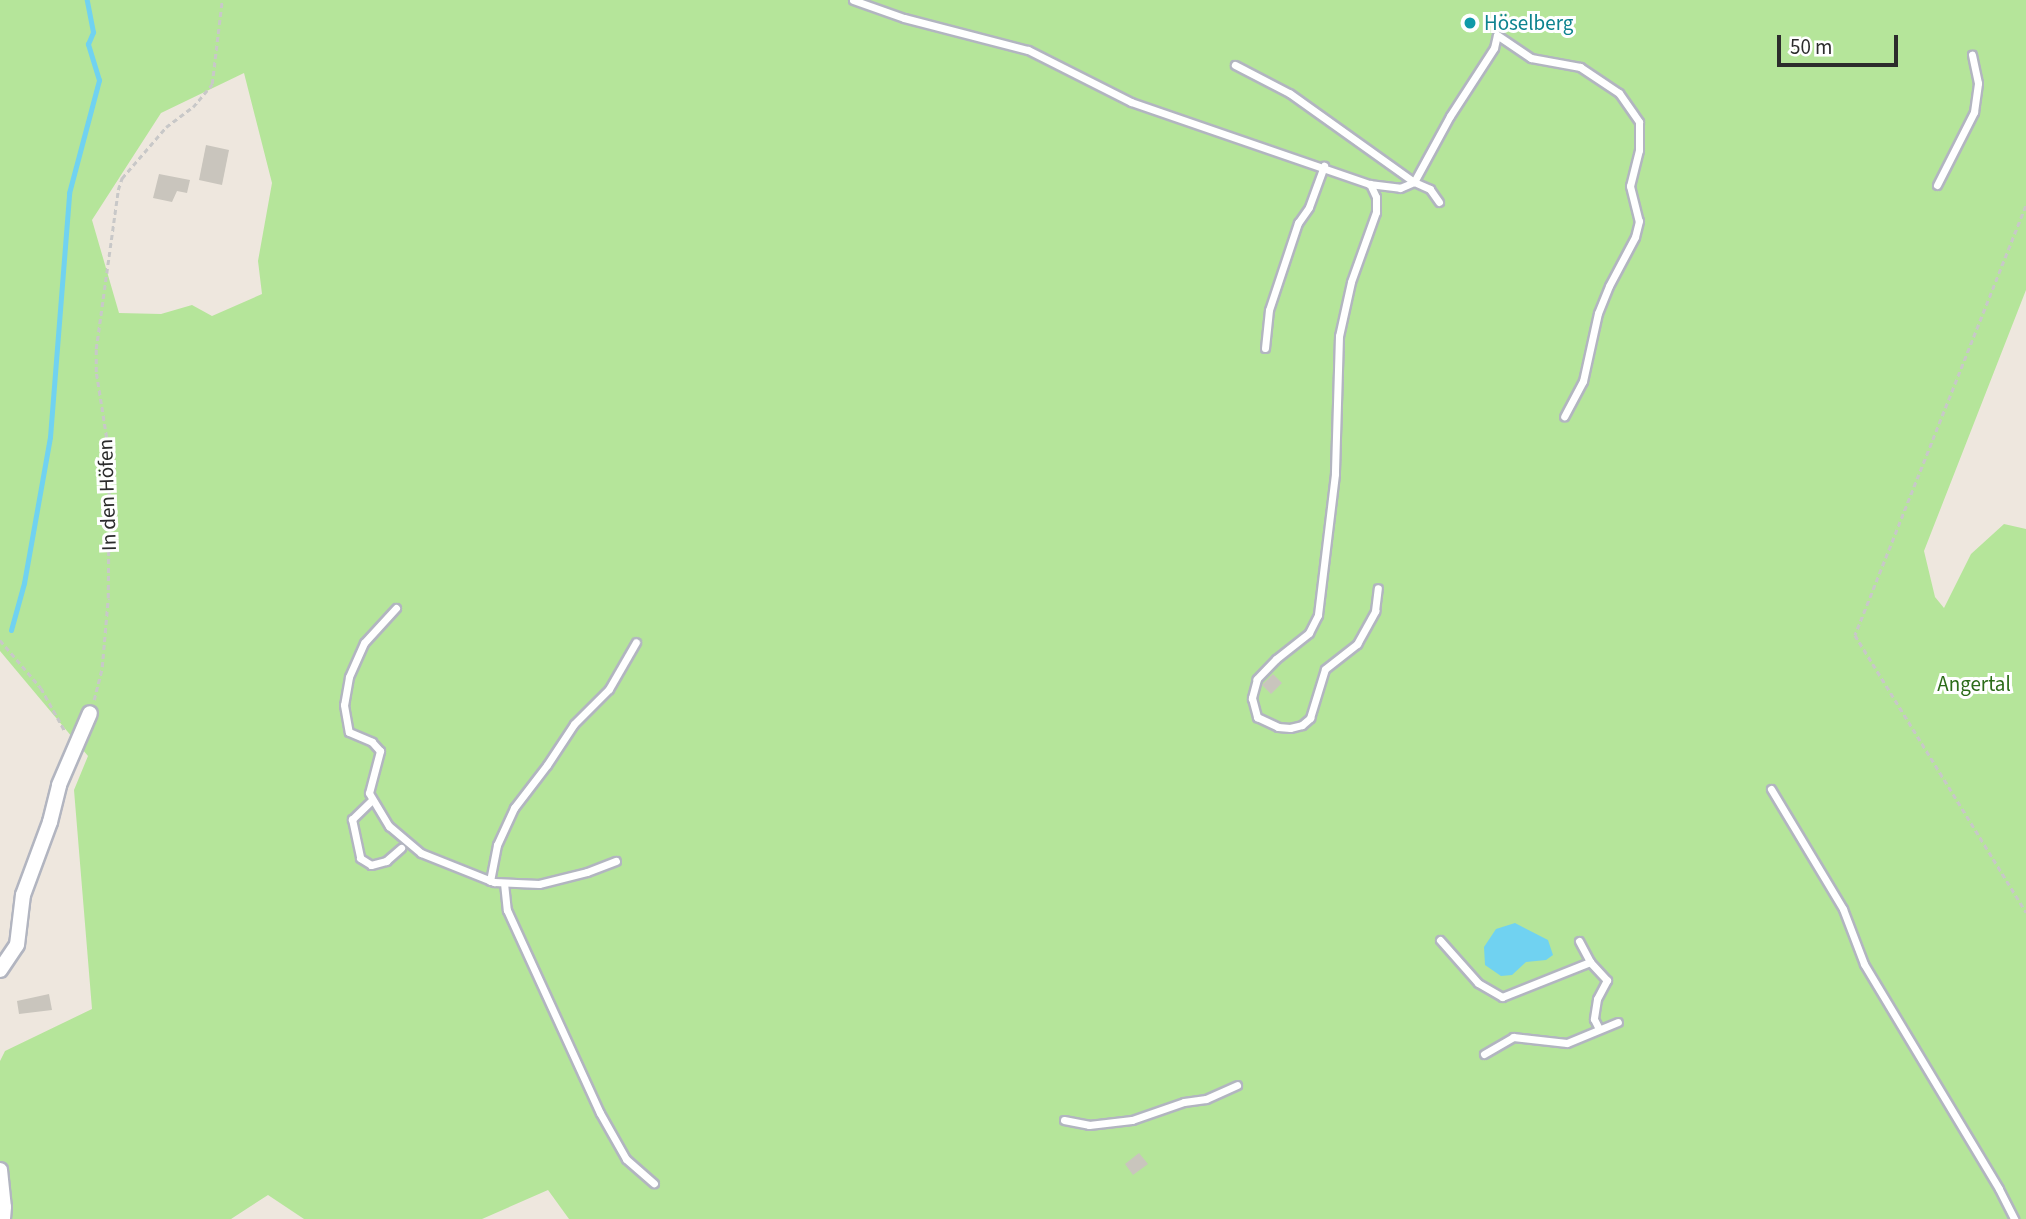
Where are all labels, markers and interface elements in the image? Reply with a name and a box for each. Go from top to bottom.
place label: Höselberg [1484,10,1573,36]
marker: Höselberg [1462,15,1478,31]
scale bar [1781,21,1902,65]
text: 50 m [1790,32,1832,62]
street label: In den Höfen [92,439,122,551]
park label: Angertal [1937,671,2011,697]

